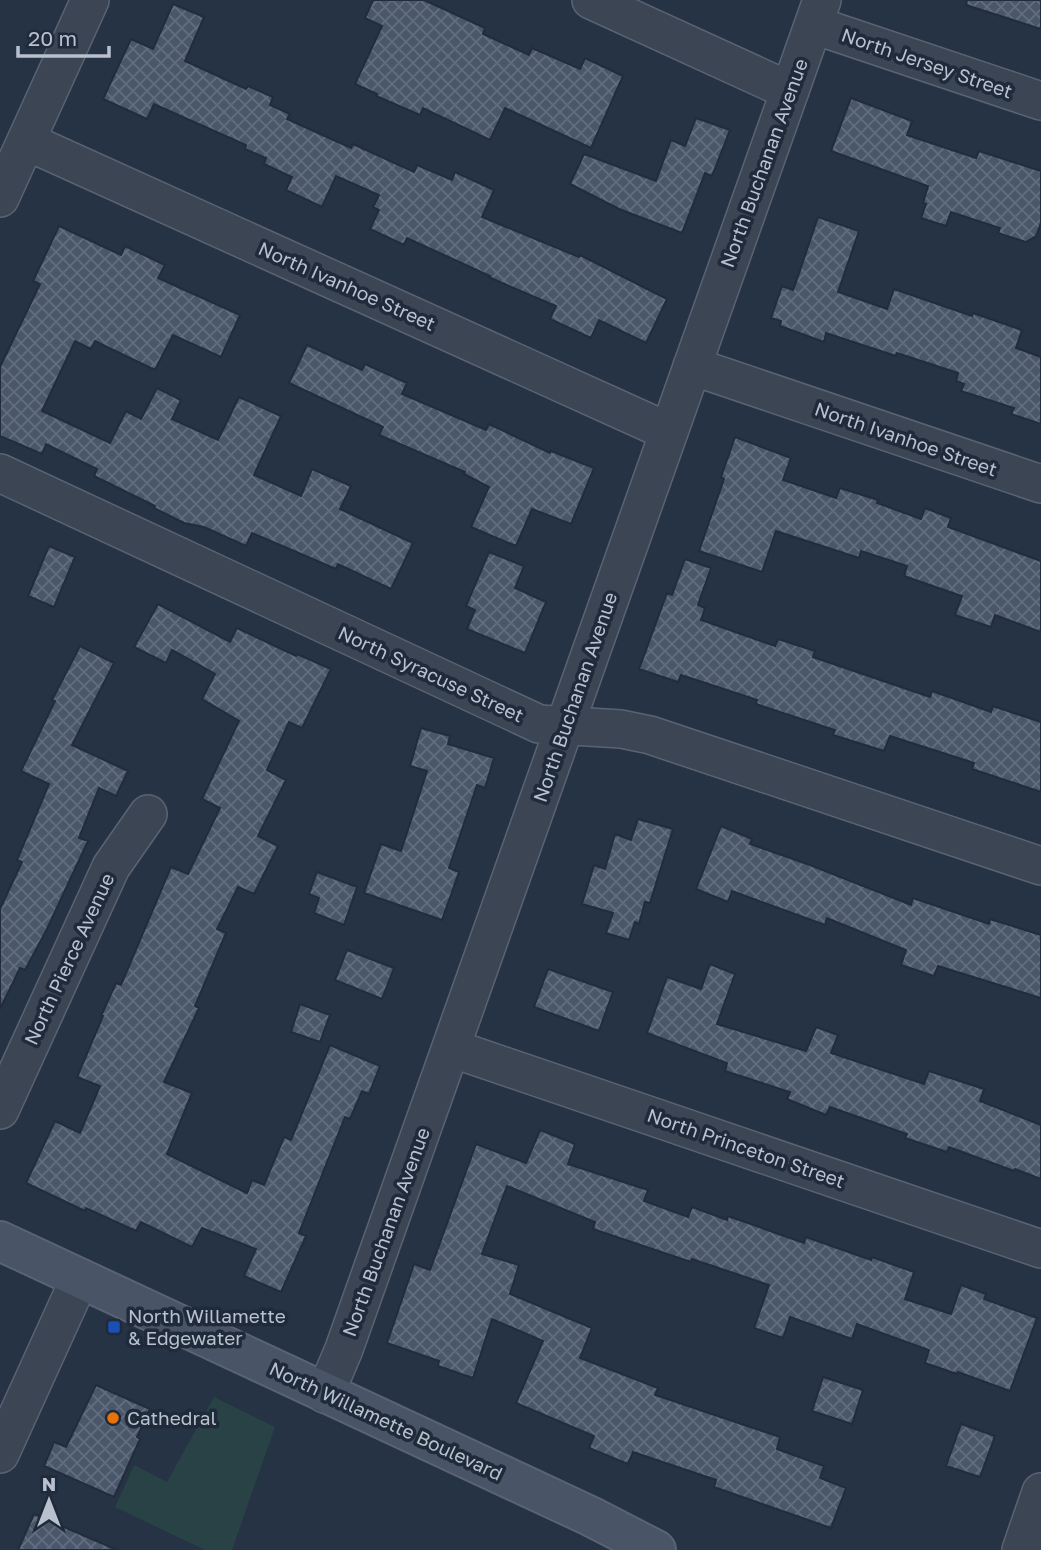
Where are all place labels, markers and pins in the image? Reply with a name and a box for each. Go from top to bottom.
place label: North Willamette & Edgewater [128,1304,286,1349]
marker: North Willamette & Edgewater [106,1319,122,1335]
place label: Cathedral [127,1406,217,1429]
marker: Cathedral [105,1410,121,1426]

